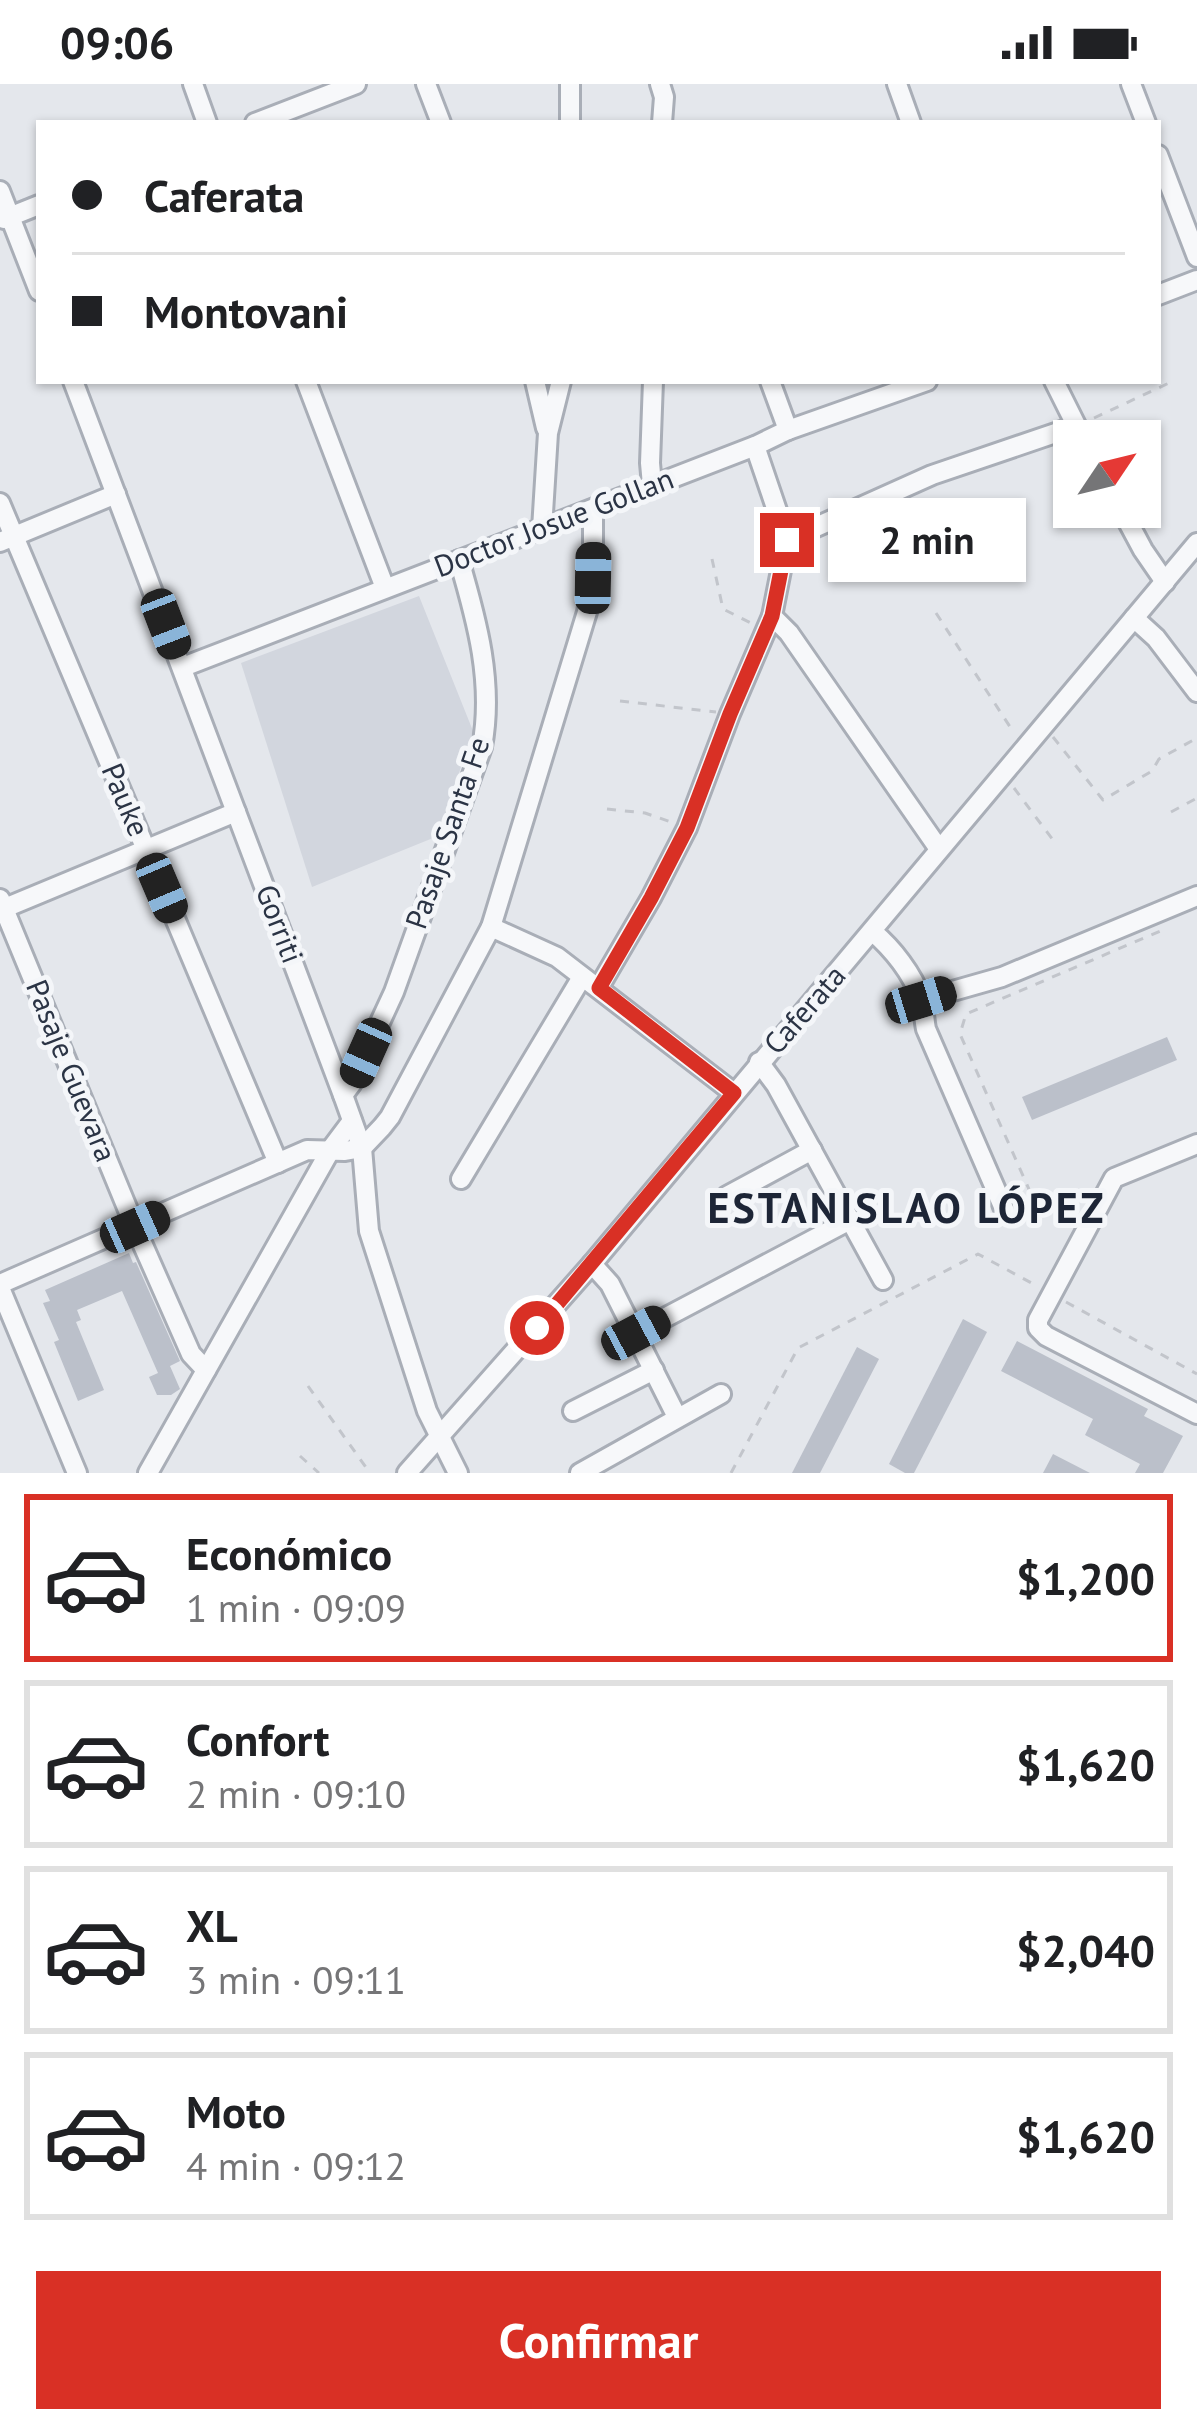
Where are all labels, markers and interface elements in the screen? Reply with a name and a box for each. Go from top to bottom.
text: 09:06 [60,13,174,71]
text: Caferata [144,166,304,224]
text: Montovani [144,282,348,340]
north arrow [1053,420,1161,528]
map controls [1053,420,1161,528]
street label: Doctor Josue Gollan [428,458,679,585]
callout: 2 min [829,498,1027,582]
route end [760,513,814,567]
text: 2 min [879,514,975,565]
car [574,542,612,614]
car [136,584,196,664]
street label: Pasaje Santa Fe [396,731,498,934]
street label: Pauke [94,757,159,842]
car [131,848,193,928]
street label: Gorriti [248,879,313,968]
street label: Caferata [754,956,853,1062]
car [881,972,961,1028]
street label: Pasaje Guevara [18,974,127,1167]
car [335,1013,397,1093]
district label: ESTANISLAO LÓPEZ [708,1180,1106,1235]
car [95,1196,175,1258]
car [596,1300,676,1366]
route start [510,1301,564,1355]
icon: car [42,1524,150,1632]
text: Económico [186,1524,392,1582]
text: $1,200 [1016,1549,1155,1607]
text: 1 min · 09:09 [186,1582,406,1633]
icon: car [42,1710,150,1818]
text: Confort [186,1710,329,1768]
text: $1,620 [1016,1735,1155,1793]
text: 2 min · 09:10 [186,1768,406,1819]
icon: car [42,1896,150,2004]
text: XL [186,1896,238,1954]
text: $2,040 [1016,1921,1155,1979]
text: 3 min · 09:11 [186,1954,406,2005]
icon: car [42,2082,150,2190]
text: Moto [186,2082,286,2140]
text: $1,620 [1016,2107,1155,2165]
text: 4 min · 09:12 [186,2140,406,2191]
button: Confirmar [36,2271,1161,2409]

